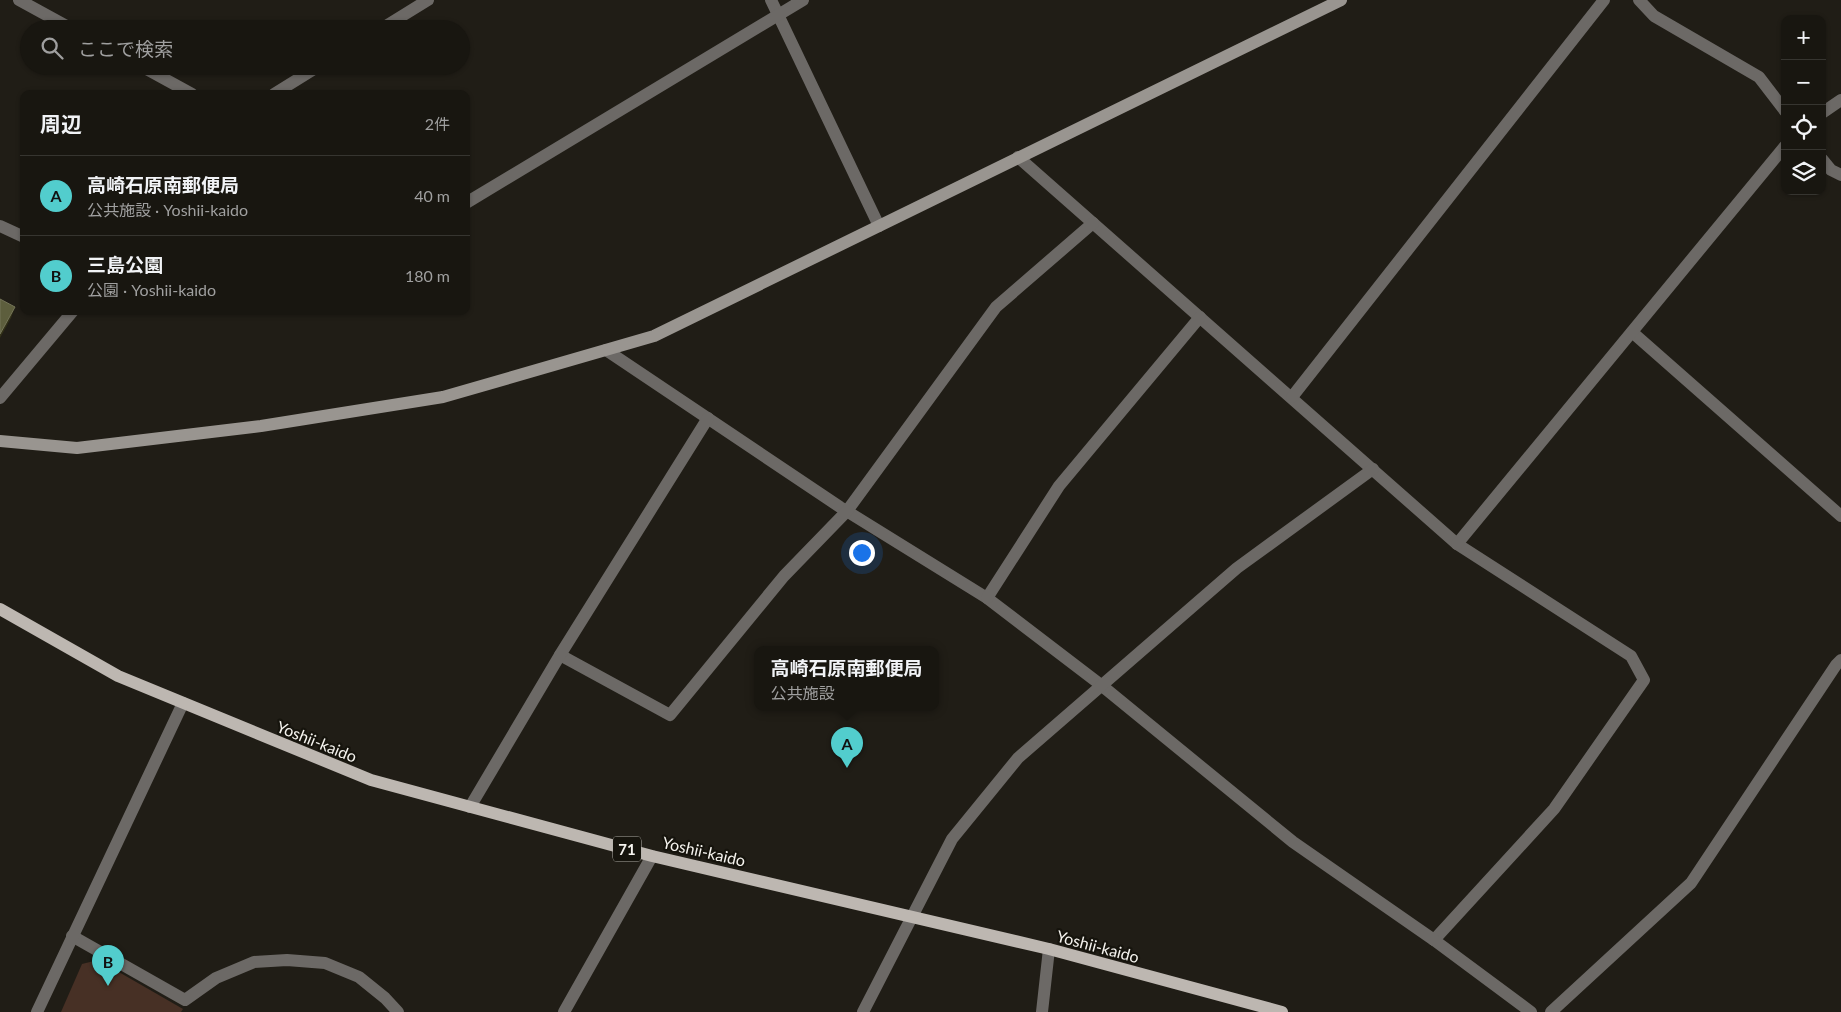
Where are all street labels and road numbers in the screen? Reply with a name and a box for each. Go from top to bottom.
street label: Yoshii-kaido [274,716,360,766]
street label: Yoshii-kaido [661,832,747,870]
road number: 71 [613,836,641,862]
street label: Yoshii-kaido [1055,926,1141,966]

